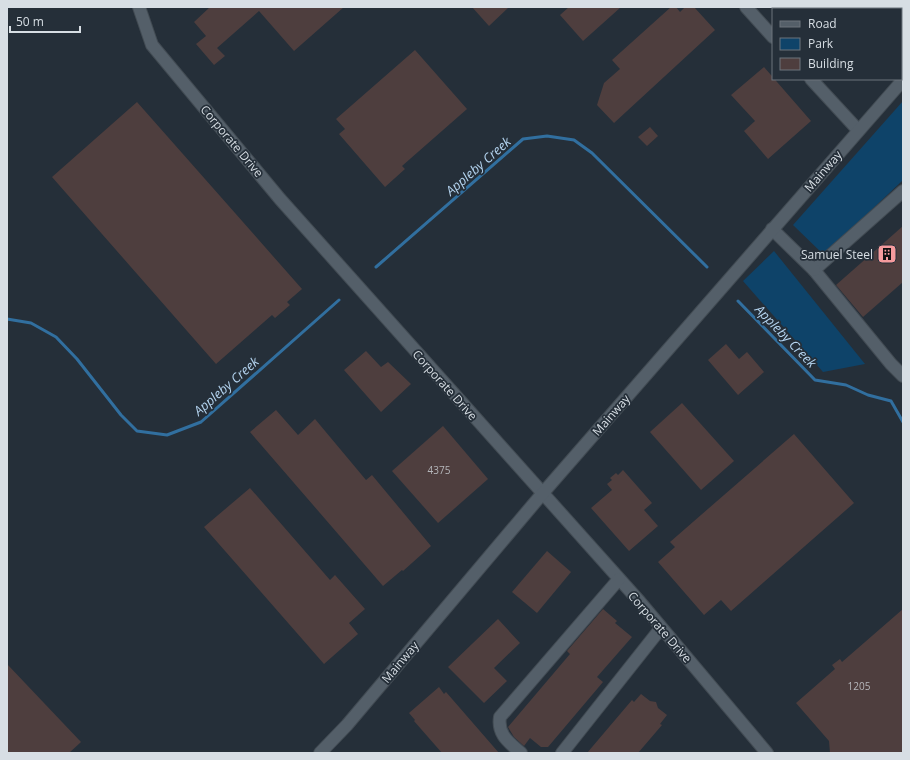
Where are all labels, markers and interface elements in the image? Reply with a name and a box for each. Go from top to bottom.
scale bar [10,8,80,34]
legend [772,8,902,80]
text: 50 m [16,13,44,30]
text: Road [808,15,837,32]
text: Park [808,35,834,52]
text: Building [808,55,854,72]
street label: Corporate Drive [197,101,267,181]
water label: Appleby Creek [441,132,515,200]
street label: Mainway [800,146,846,195]
building icon: Samuel Steel [876,243,898,265]
place label: Samuel Steel [801,246,873,263]
water label: Appleby Creek [751,300,821,372]
street label: Corporate Drive [409,346,481,424]
water label: Appleby Creek [189,352,263,420]
street label: Mainway [588,390,634,439]
house number: 4375 [428,463,451,477]
street label: Corporate Drive [624,588,696,666]
street label: Mainway [377,637,423,687]
house number: 1205 [848,679,871,693]

